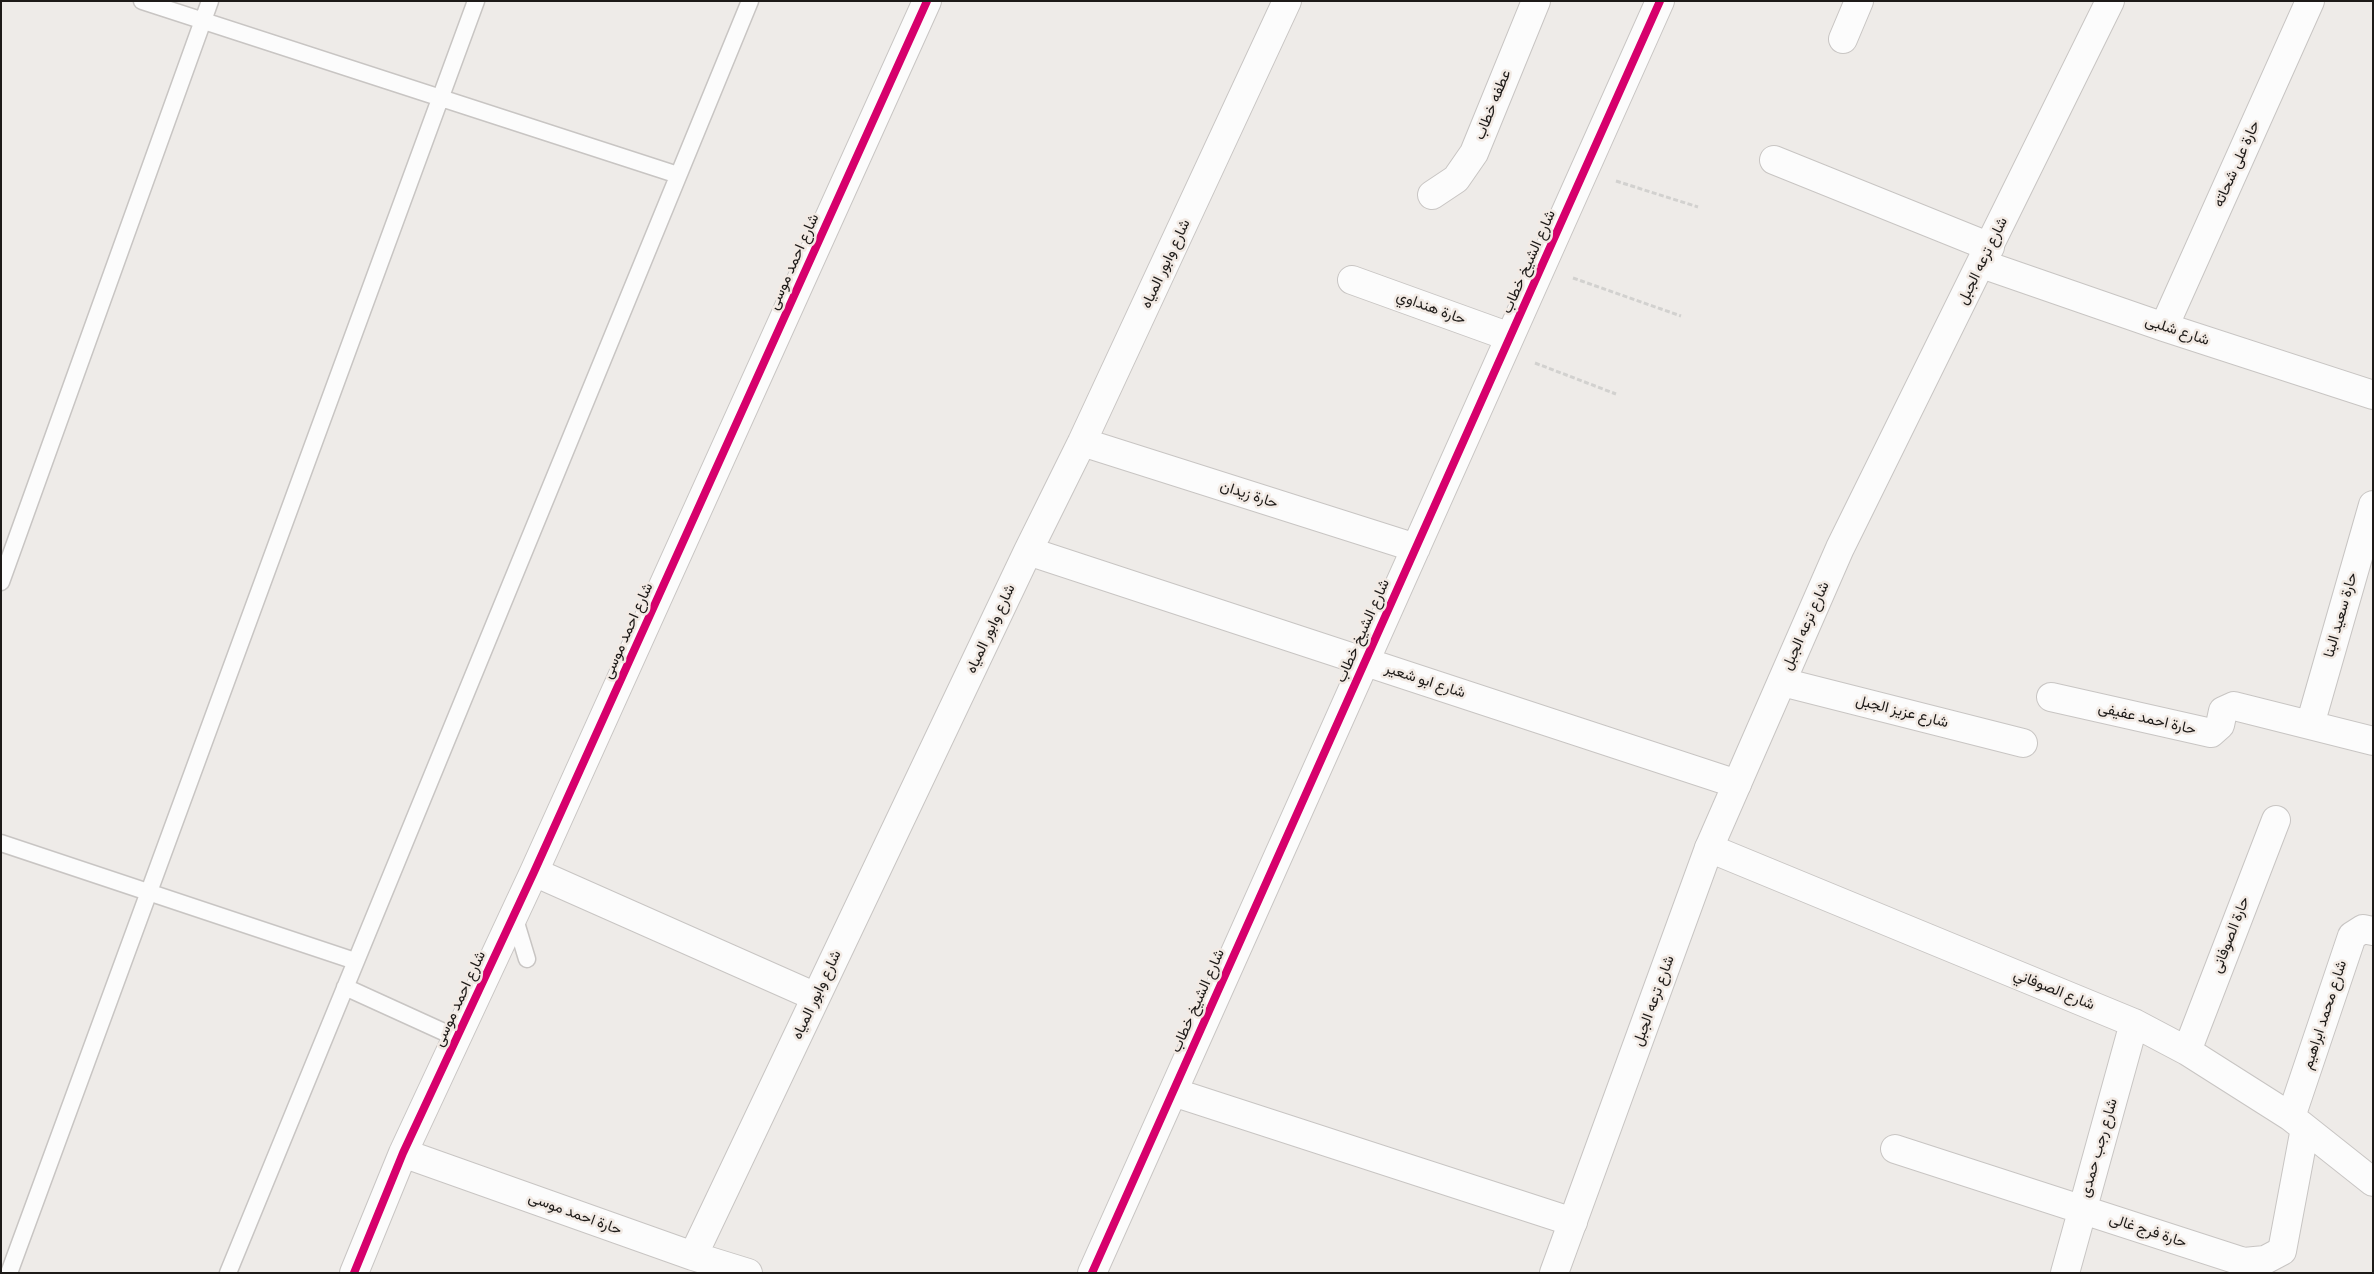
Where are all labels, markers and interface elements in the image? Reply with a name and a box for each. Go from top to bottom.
street label: عطفه خطاب [1471,67,1515,143]
street label: حارة على شحاته [2210,118,2264,210]
street label: شارع الشيخ خطاب [1498,208,1560,316]
street label: شارع احمد موسى [765,211,823,313]
street label: شارع ترعه الجبل [1954,214,2012,308]
street label: شارع وابور المياه [1138,217,1194,311]
street label: حارة هنداوي [1394,287,1468,329]
street label: شارع شلبى [2143,312,2211,350]
street label: حارة زيدان [1218,477,1280,513]
street label: حارة سعيد البنا [2320,570,2362,660]
street label: شارع الشيخ خطاب [1332,577,1394,685]
street label: شارع ترعه الجبل [1778,579,1834,673]
street label: شارع احمد موسى [599,580,657,682]
street label: شارع وابور المياه [963,582,1019,676]
street label: شارع ابو شعير [1382,660,1468,702]
street label: شارع عزيز الجبل [1854,692,1950,732]
street label: حارة احمد عفيفى [2096,699,2198,739]
street label: حارة الصوفانى [2208,894,2254,976]
street label: شارع الشيخ خطاب [1167,947,1229,1055]
street label: شارع احمد موسى [430,948,490,1050]
street label: شارع وابور المياه [789,948,845,1042]
street label: شارع ترعه الجبل [1629,953,1679,1049]
street label: شارع محمد ابراهيم [2299,958,2351,1072]
street label: شارع الصوفاني [2011,966,2097,1014]
street label: شارع رجب حمدى [2076,1096,2122,1200]
street label: حارة احمد موسى [526,1189,624,1239]
street label: حارة فرج غالى [2107,1210,2189,1252]

